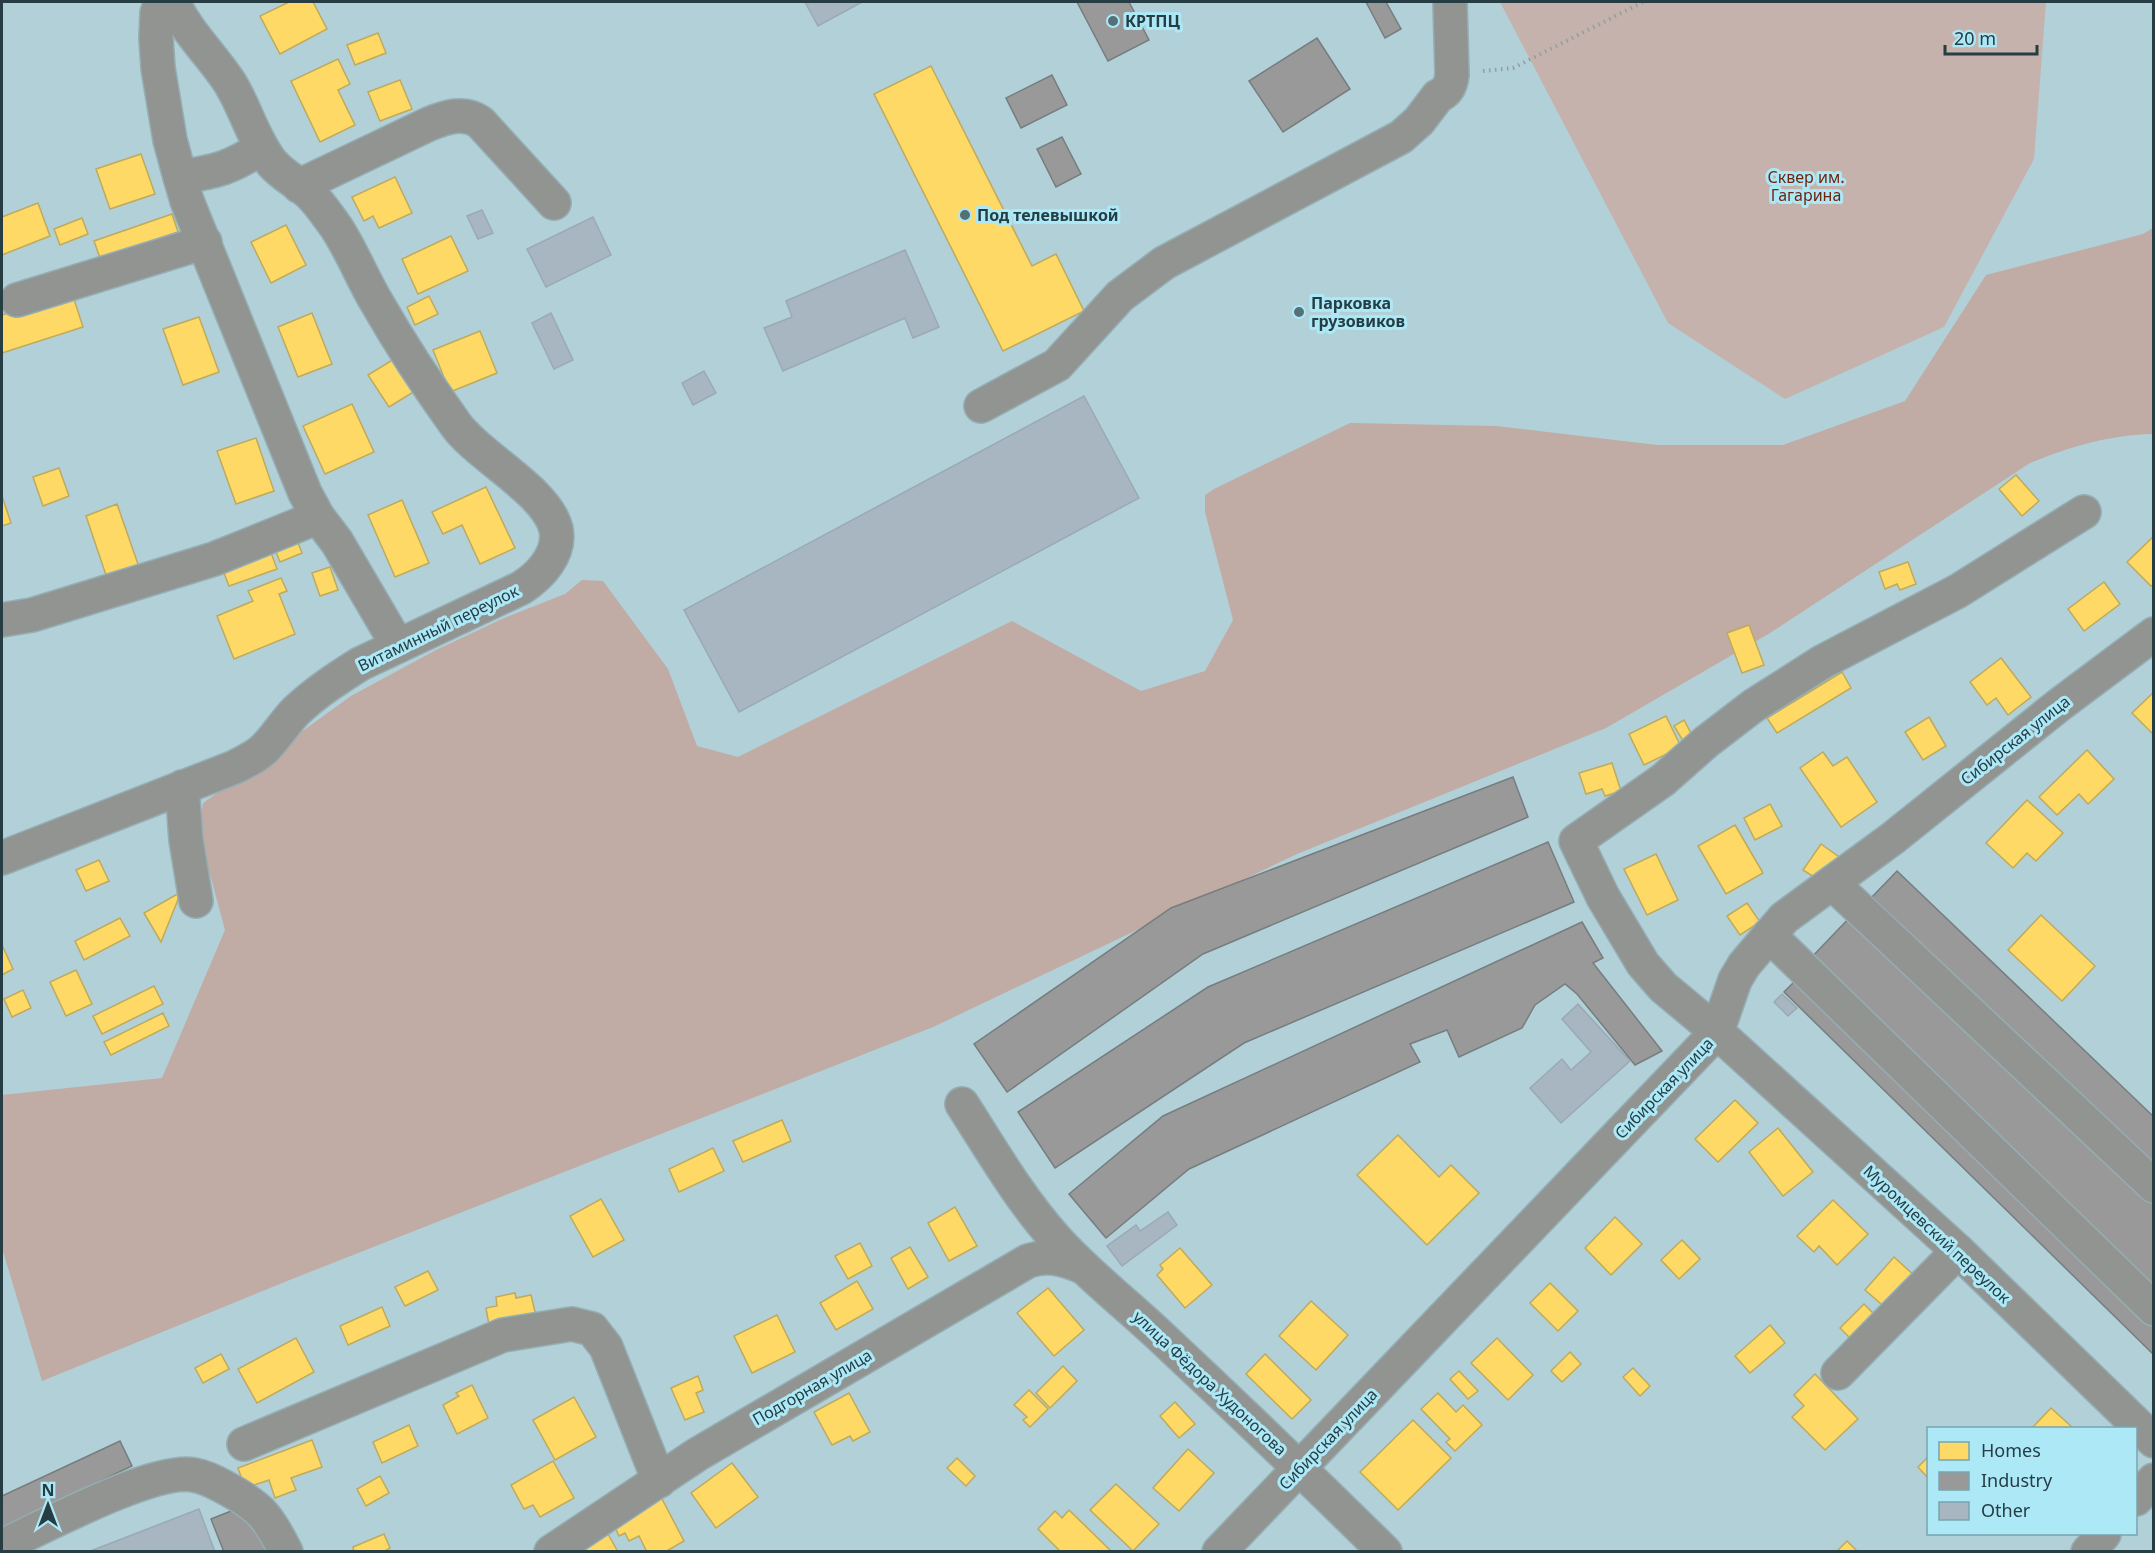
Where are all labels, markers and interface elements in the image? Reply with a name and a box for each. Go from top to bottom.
place label: КРТПЦ [1125,10,1180,32]
marker: КРТПЦ [1106,14,1120,28]
scale bar [1945,18,2036,56]
text: 20 m [1954,26,1996,50]
park label: Сквер им. Гагарина [1768,166,1844,206]
place label: Под телевышкой [977,204,1119,226]
marker: Под телевышкой [958,208,972,222]
place label: Парковка грузовиков [1311,292,1405,332]
marker: Парковка грузовиков [1292,305,1306,319]
street label: Витаминный переулок [354,579,522,676]
street label: Сибирская улица [1956,690,2074,790]
street label: Сибирская улица [1610,1032,1718,1144]
street label: Муромцевский переулок [1859,1160,2016,1308]
street label: улица Фёдора Худоногова [1128,1306,1292,1460]
street label: Подгорная улица [748,1344,876,1430]
street label: Сибирская улица [1274,1383,1382,1495]
legend [1927,1427,2137,1535]
text: Homes [1981,1438,2041,1462]
text: Industry [1981,1468,2053,1492]
north arrow [18,1475,78,1535]
text: N [41,1479,55,1501]
text: Other [1981,1498,2031,1522]

